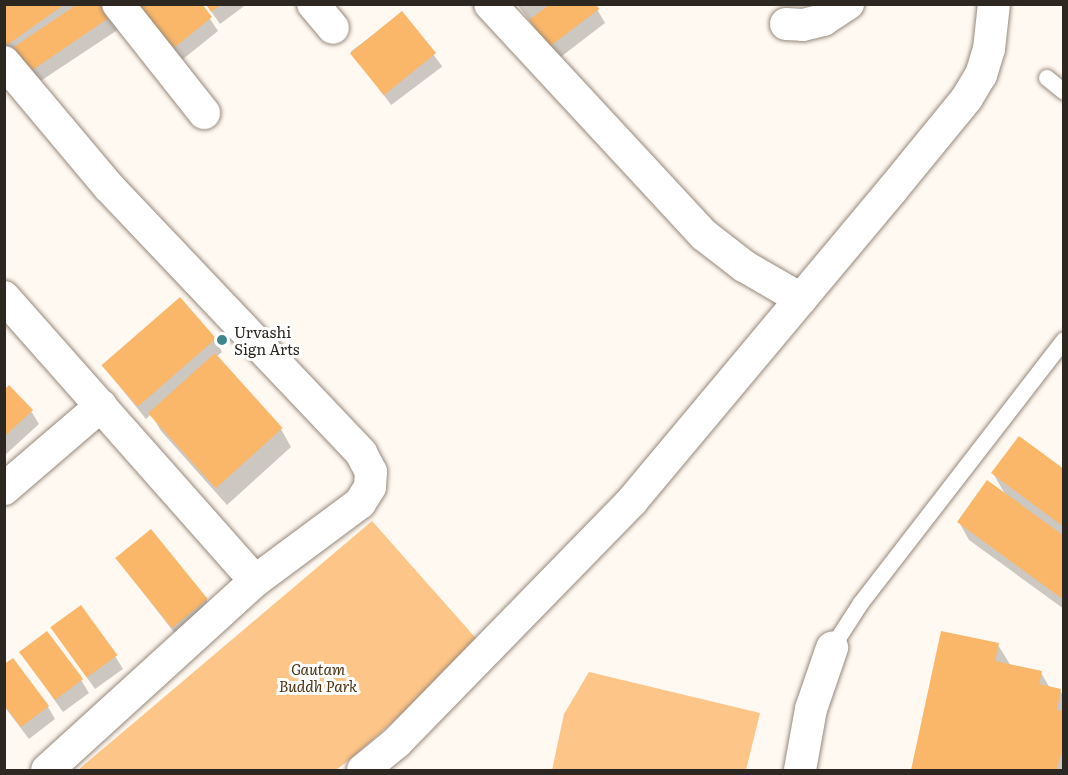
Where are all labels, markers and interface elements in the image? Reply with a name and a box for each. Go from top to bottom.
place label: Urvashi Sign Arts [234,322,300,357]
marker: Urvashi Sign Arts [215,333,229,347]
park label: Gautam Buddh Park [279,659,357,694]

